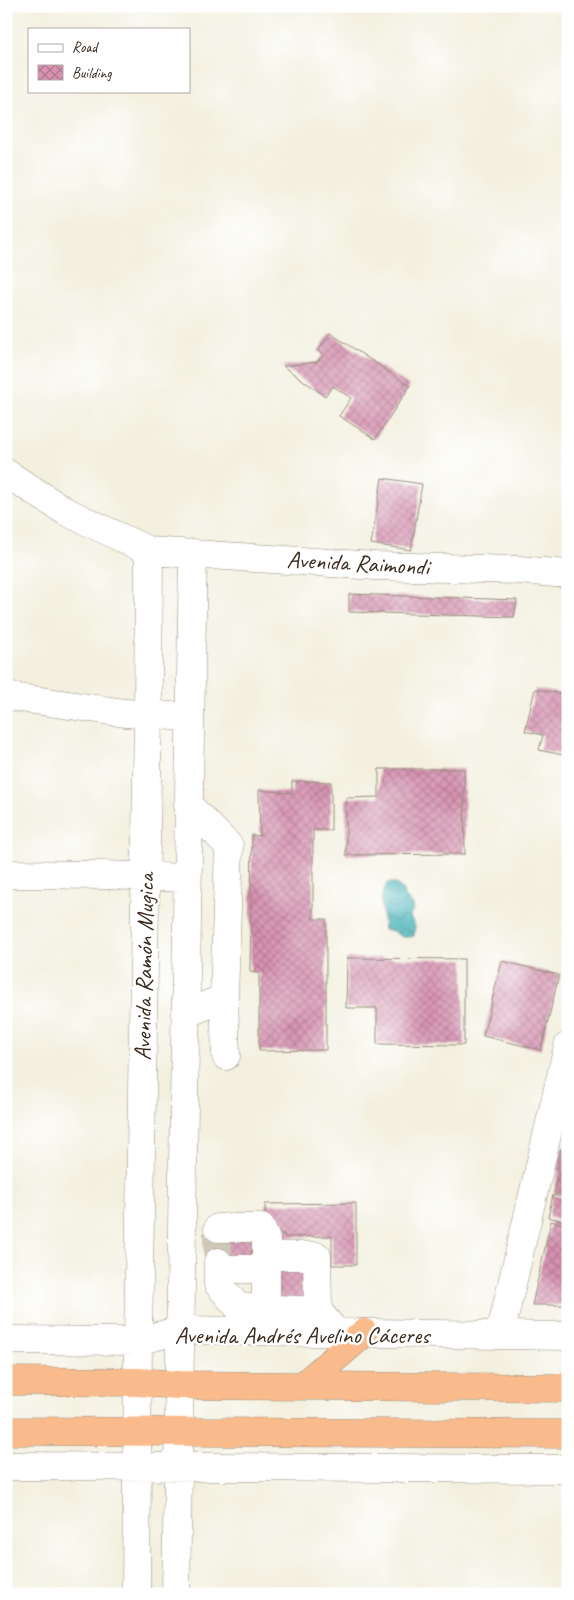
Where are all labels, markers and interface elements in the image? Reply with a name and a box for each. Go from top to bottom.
legend [28,28,190,92]
text: Road [72,38,99,57]
text: Building [72,64,112,83]
street label: Avenida Raimondi [286,544,432,582]
street label: Avenida Ramón Mugica [127,871,161,1061]
street label: Avenida Andrés Avelino Cáceres [175,1320,431,1350]

